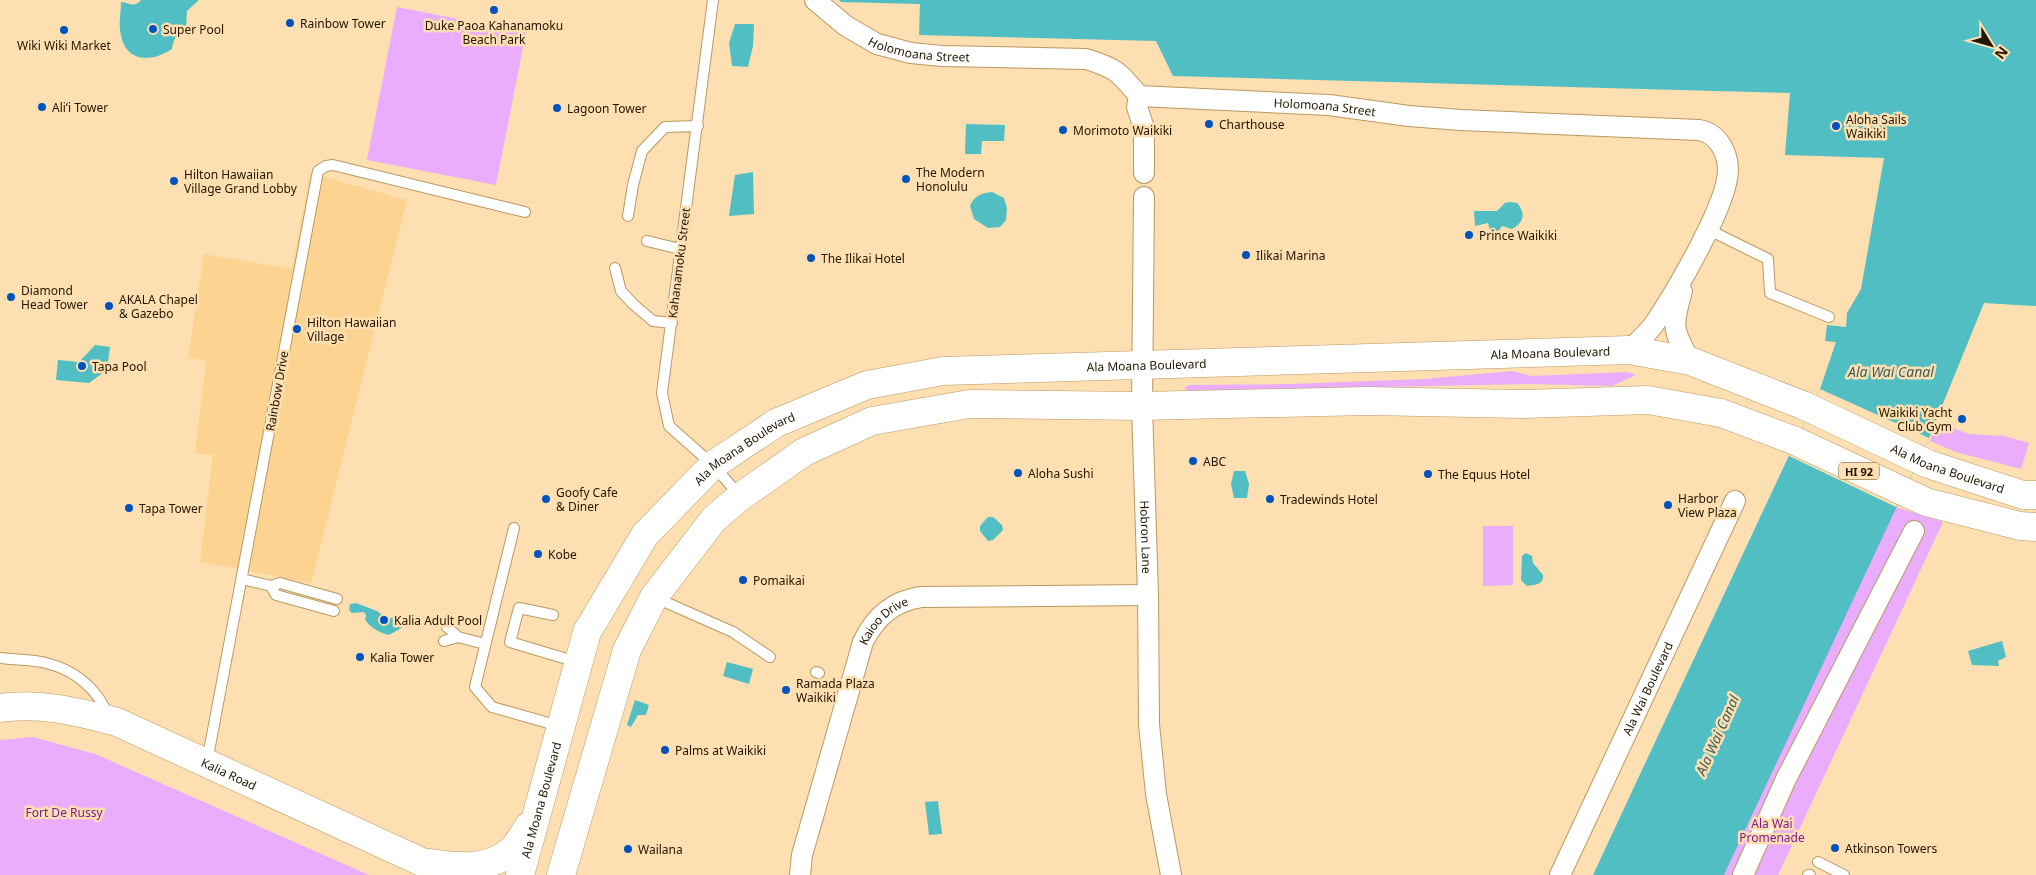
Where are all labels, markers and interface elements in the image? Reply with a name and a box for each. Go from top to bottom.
marker: Duke Paoa Kahanamoku Beach Park [488,4,500,16]
place label: Rainbow Tower [300,15,386,32]
marker: Rainbow Tower [284,17,296,29]
place label: Duke Paoa Kahanamoku Beach Park [425,17,563,48]
north arrow [1966,20,2016,70]
place label: Super Pool [163,21,224,38]
marker: Super Pool [147,23,159,35]
marker: Wiki Wiki Market [58,24,70,36]
street label: Holomoana Street [865,32,971,65]
place label: Wiki Wiki Market [17,37,112,54]
text: N [1991,43,2013,63]
street label: Holomoana Street [1273,94,1378,120]
place label: Aliʻi Tower [52,99,108,116]
place label: Lagoon Tower [567,100,647,117]
marker: Aliʻi Tower [36,101,48,113]
marker: Lagoon Tower [551,102,563,114]
place label: Aloha Sails Waikiki [1846,111,1907,142]
place label: Charthouse [1219,116,1285,133]
marker: Charthouse [1203,118,1215,130]
marker: Aloha Sails Waikiki [1830,120,1842,132]
place label: Morimoto Waikiki [1073,122,1172,139]
marker: Morimoto Waikiki [1057,124,1069,136]
place label: The Modern Honolulu [916,164,985,195]
place label: Hilton Hawaiian Village Grand Lobby [184,166,298,197]
marker: The Modern Honolulu [900,173,912,185]
marker: Hilton Hawaiian Village Grand Lobby [168,175,180,187]
street label: Kahanamoku Street [664,206,694,319]
place label: Prince Waikiki [1479,227,1557,244]
marker: Prince Waikiki [1463,229,1475,241]
place label: Ilikai Marina [1256,247,1325,264]
marker: Ilikai Marina [1240,249,1252,261]
place label: The Ilikai Hotel [821,250,905,267]
marker: The Ilikai Hotel [805,252,817,264]
place label: Diamond Head Tower [21,282,88,313]
marker: Diamond Head Tower [5,291,17,303]
place label: AKALA Chapel & Gazebo [119,291,198,322]
marker: AKALA Chapel & Gazebo [103,300,115,312]
place label: Hilton Hawaiian Village [307,314,396,345]
marker: Hilton Hawaiian Village [291,323,303,335]
street label: Ala Moana Boulevard [1490,342,1611,363]
street label: Rainbow Drive [262,349,292,433]
street label: Ala Moana Boulevard [1086,354,1207,375]
place label: Tapa Pool [92,358,147,375]
marker: Tapa Pool [76,360,88,372]
water label: Ala Wai Canal [1847,362,1934,381]
place label: Waikiki Yacht Club Gym [1879,404,1953,435]
street label: Ala Moana Boulevard [690,408,797,489]
marker: Waikiki Yacht Club Gym [1956,413,1968,425]
street label: Ala Moana Boulevard [1888,439,2007,497]
place label: ABC [1203,453,1226,470]
marker: ABC [1187,455,1199,467]
road number: HI 92 [1839,462,1879,480]
place label: Aloha Sushi [1028,465,1094,482]
place label: The Equus Hotel [1438,466,1530,483]
marker: Aloha Sushi [1012,467,1024,479]
marker: The Equus Hotel [1422,468,1434,480]
place label: Goofy Cafe & Diner [556,484,618,515]
place label: Harbor View Plaza [1678,490,1737,521]
place label: Tradewinds Hotel [1280,491,1378,508]
marker: Goofy Cafe & Diner [540,493,552,505]
marker: Tradewinds Hotel [1264,493,1276,505]
marker: Harbor View Plaza [1662,499,1674,511]
place label: Tapa Tower [139,500,203,517]
street label: Hobron Lane [1136,500,1156,574]
marker: Tapa Tower [123,502,135,514]
place label: Kobe [548,546,577,563]
marker: Kobe [532,548,544,560]
place label: Pomaikai [753,572,805,589]
marker: Pomaikai [737,574,749,586]
street label: Kaioo Drive [855,592,910,648]
place label: Kalia Adult Pool [394,612,482,629]
marker: Kalia Adult Pool [378,614,390,626]
street label: Ala Wai Boulevard [1618,639,1677,738]
place label: Kalia Tower [370,649,434,666]
marker: Kalia Tower [354,651,366,663]
place label: Ramada Plaza Waikiki [796,675,875,706]
marker: Ramada Plaza Waikiki [780,684,792,696]
water label: Ala Wai Canal [1690,692,1743,779]
street label: Ala Moana Boulevard [517,740,565,860]
place label: Palms at Waikiki [675,742,766,759]
marker: Palms at Waikiki [659,744,671,756]
street label: Kalia Road [199,753,259,794]
park label: Fort De Russy [25,804,103,821]
park label: Ala Wai Promenade [1739,815,1805,846]
place label: Atkinson Towers [1845,840,1937,857]
place label: Wailana [638,841,683,858]
marker: Atkinson Towers [1829,842,1841,854]
marker: Wailana [622,843,634,855]

